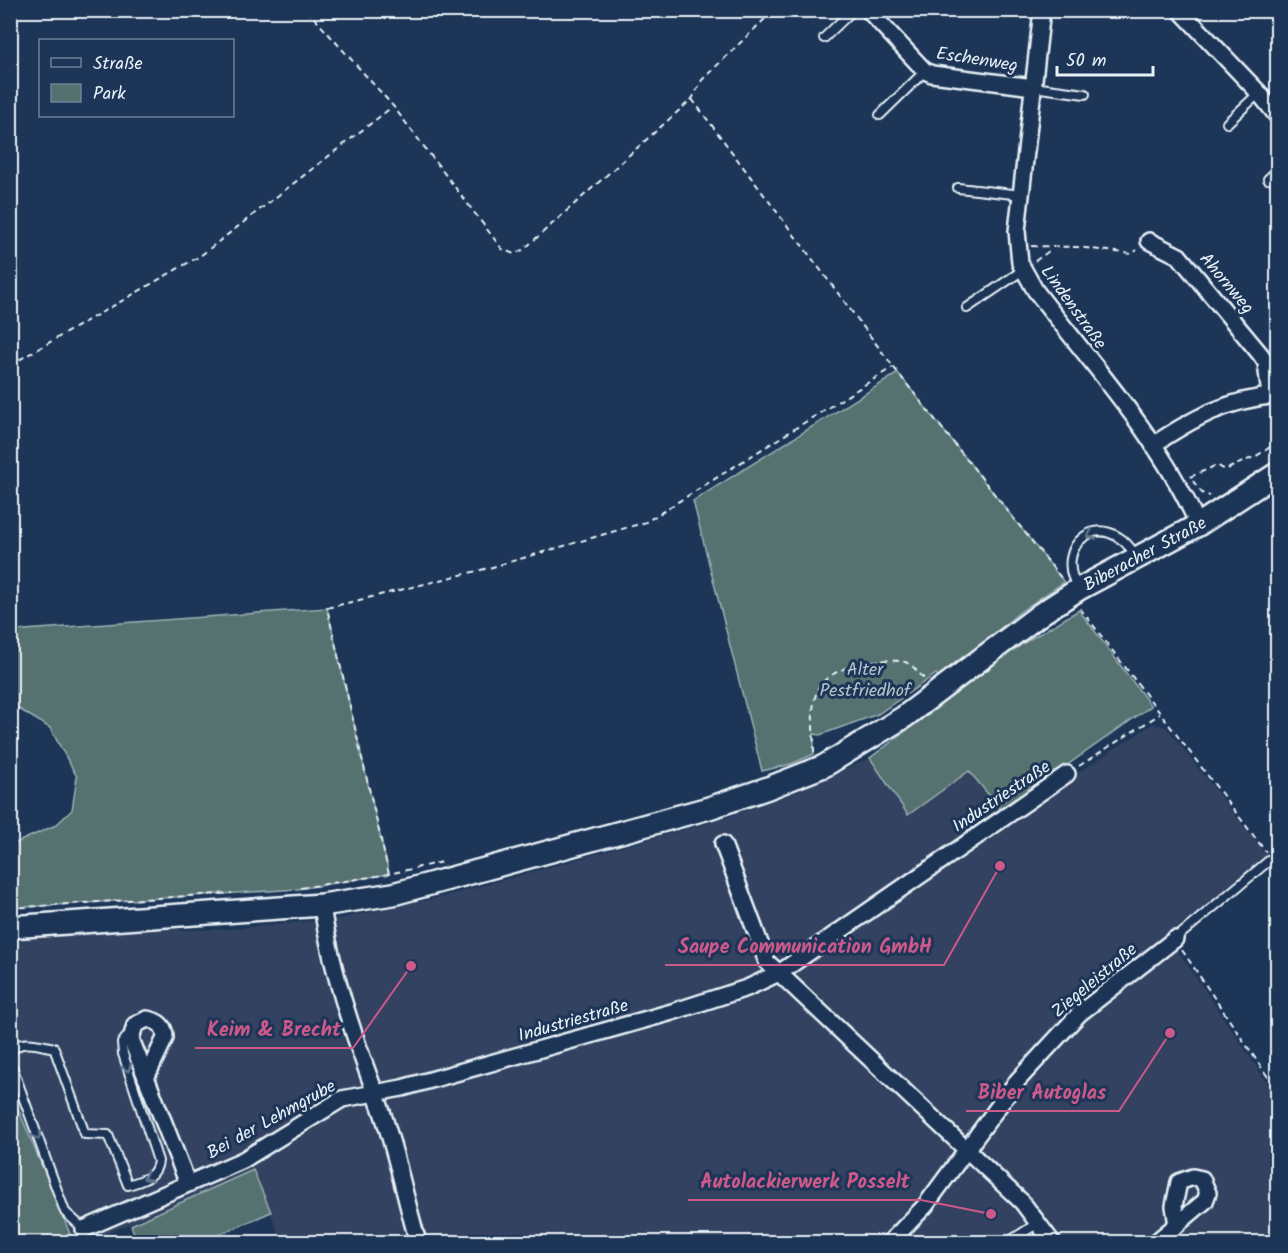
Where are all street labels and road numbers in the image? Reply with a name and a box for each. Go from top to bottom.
street label: Eschenweg [934,40,1020,81]
street label: Ahornweg [1191,247,1260,321]
street label: Lindenstraße [1032,260,1113,356]
street label: Biberacher Straße [1079,510,1213,600]
street label: Industriestraße [947,753,1057,841]
street label: Ziegeleistraße [1046,936,1144,1026]
street label: Industriestraße [515,992,632,1051]
street label: Bei der Lehmgrube [202,1073,342,1168]

